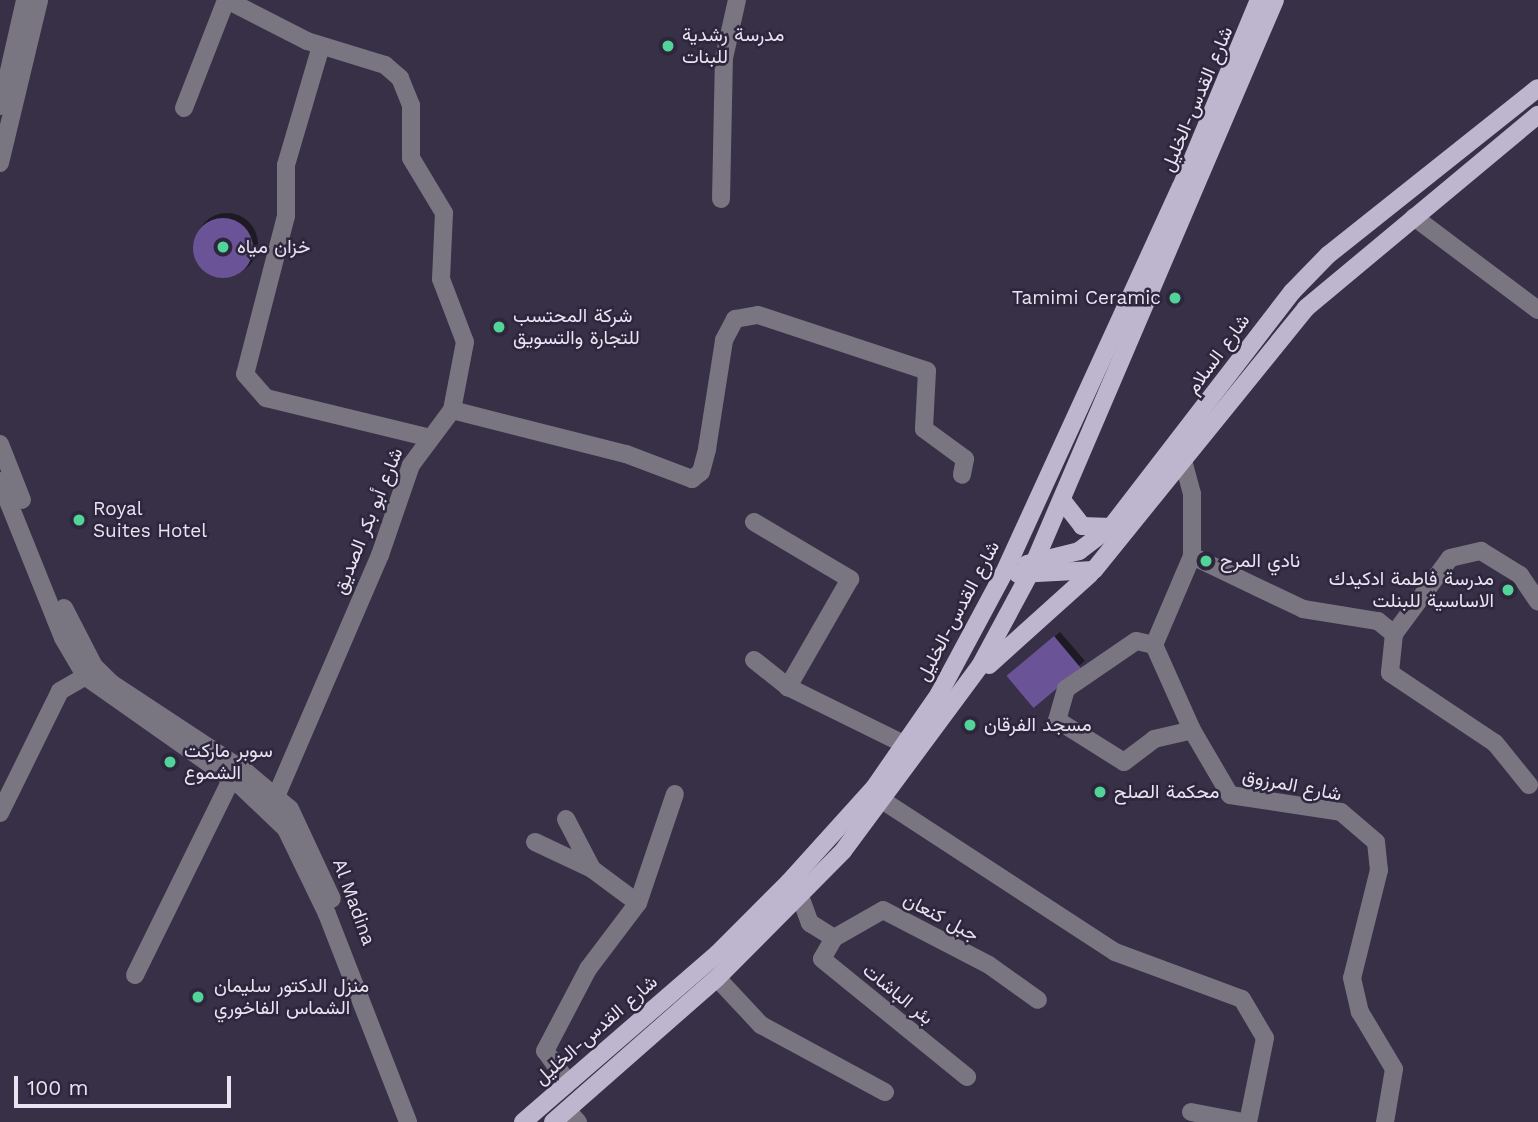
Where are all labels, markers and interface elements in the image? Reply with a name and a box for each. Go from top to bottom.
street label: شارع القدس-الخليل [1156,23,1238,175]
place label: مدرسة رشدية للبنات [682,24,784,68]
marker: مدرسة رشدية للبنات [660,38,676,54]
place label: خزان مياه [237,236,310,258]
marker: خزان مياه [215,239,231,255]
place label: Tamimi Ceramic [1012,287,1161,309]
marker: Tamimi Ceramic [1167,290,1183,306]
place label: شركة المحتسب للتجارة والتسويق [513,305,640,349]
street label: شارع السلام [1181,310,1255,398]
marker: شركة المحتسب للتجارة والتسويق [491,319,507,335]
street label: شارع أبو بكر الصديق [328,445,408,597]
place label: Royal Suites Hotel [93,498,207,542]
marker: Royal Suites Hotel [71,512,87,528]
street label: شارع القدس-الخليل [911,537,1005,685]
place label: نادي المرح [1220,550,1300,572]
marker: نادي المرح [1198,553,1214,569]
place label: مدرسة فاطمة ادكيدك الاساسية للبنلت [1329,568,1494,612]
marker: مدرسة فاطمة ادكيدك الاساسية للبنلت [1500,582,1516,598]
place label: مسجد الفرقان [984,714,1092,736]
marker: مسجد الفرقان [962,717,978,733]
place label: سوبر ماركت الشموع [184,740,273,784]
marker: سوبر ماركت الشموع [162,754,178,770]
street label: شارع المرزوق [1241,764,1343,806]
place label: محكمة الصلح [1114,781,1219,803]
marker: محكمة الصلح [1092,784,1108,800]
street label: Al Madina [328,855,380,949]
street label: جبل كنعان [899,888,983,946]
street label: بئر الباشات [858,959,938,1029]
street label: شارع القدس-الخليل [530,970,662,1090]
place label: منزل الدكتور سليمان الشماس الفاخوري [214,975,369,1019]
marker: منزل الدكتور سليمان الشماس الفاخوري [188,987,208,1007]
scale bar [18,1062,234,1106]
text: 100 m [27,1075,89,1100]

